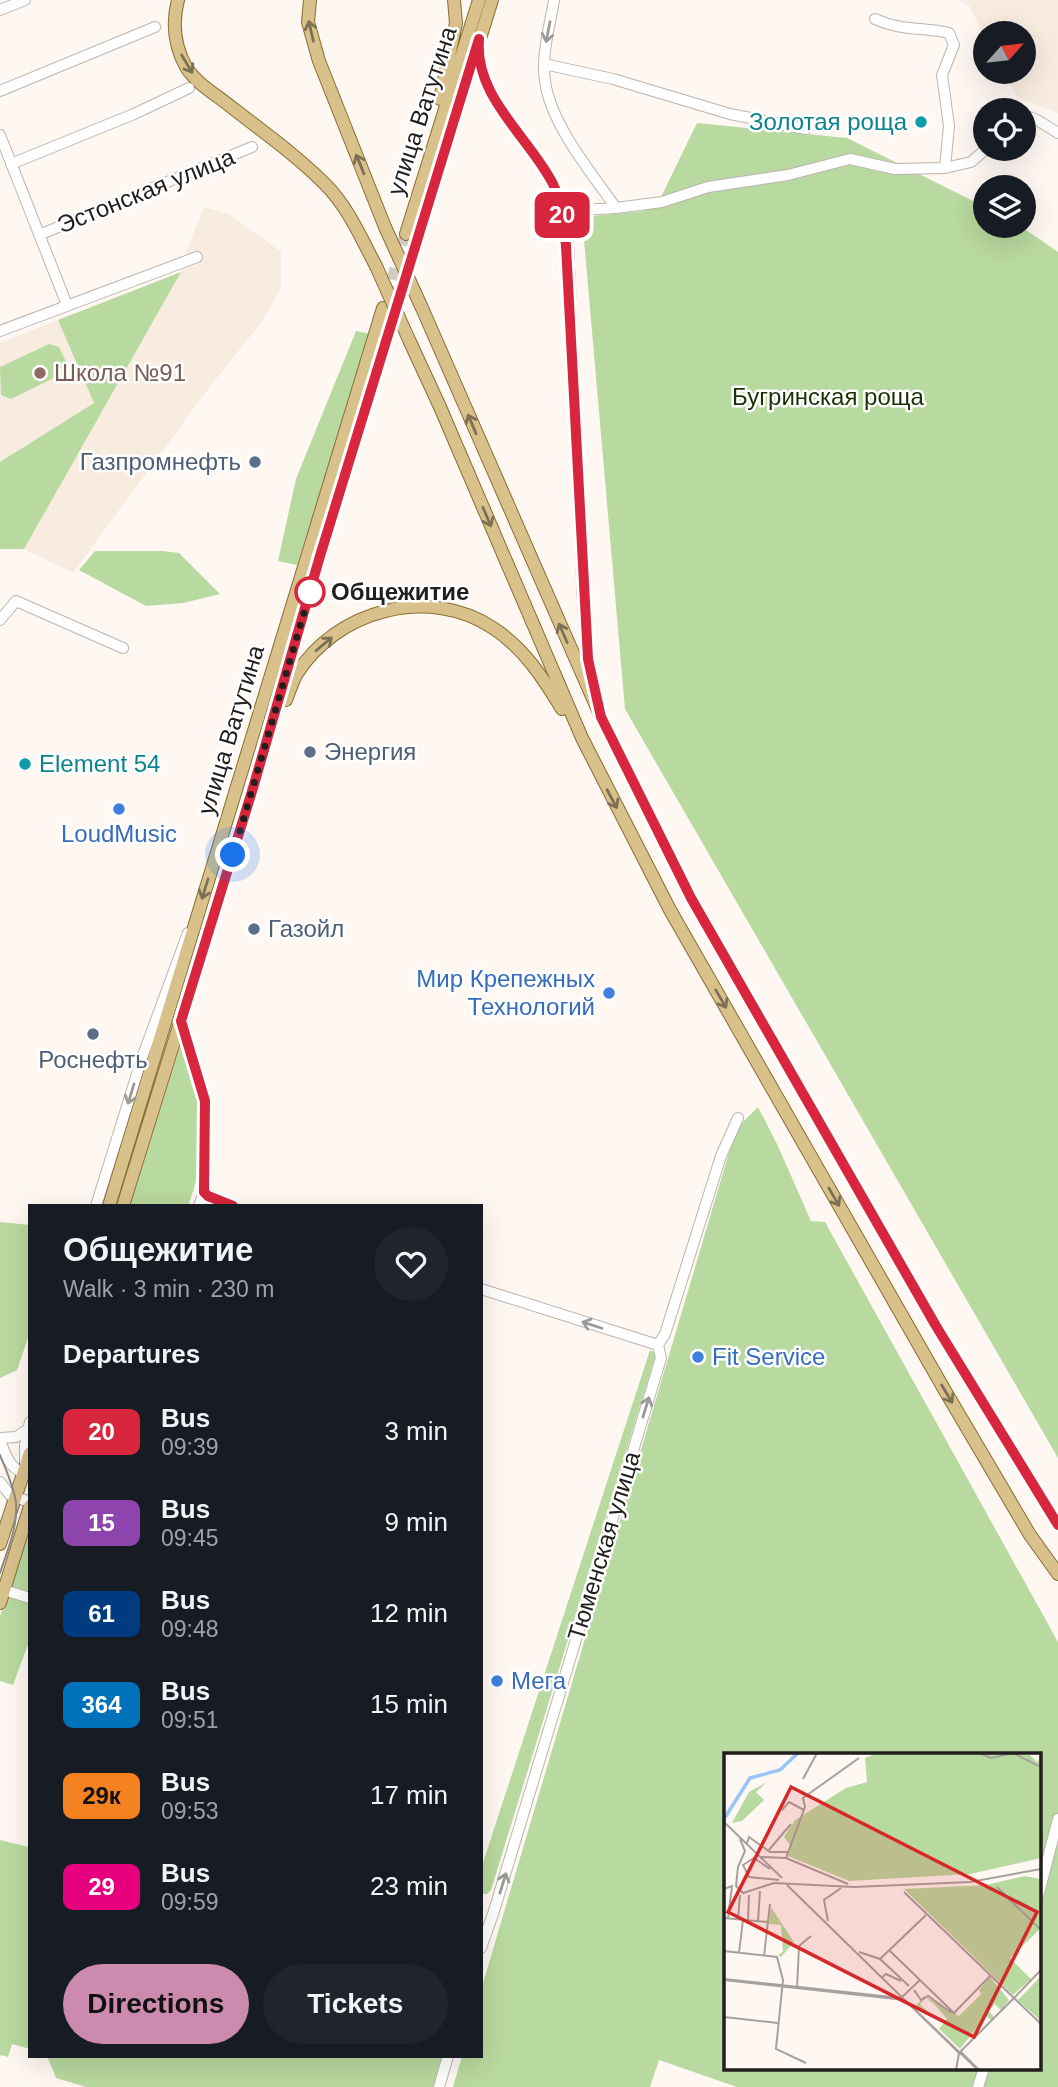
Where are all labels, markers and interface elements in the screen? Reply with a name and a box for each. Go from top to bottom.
one-way arrow [304,20,317,43]
one-way arrow [541,20,555,43]
north arrow [973,21,1036,84]
map controls [973,21,1036,238]
street label: улица Ватутина [382,22,462,199]
one-way arrow [180,54,194,74]
button: locate [973,98,1036,161]
place label: Золотая роща [749,108,908,135]
marker: Золотая роща [913,114,929,130]
street label: Эстонская улица [53,142,239,238]
one-way arrow [353,153,366,175]
button: layers [973,175,1036,238]
line badge: 20 [530,192,594,238]
text: 20 [549,201,575,228]
place label: Школа №91 [54,359,186,386]
marker: Школа №91 [32,365,48,381]
park label: Бугринская роща [732,383,925,410]
one-way arrow [465,414,478,435]
place label: Газпромнефть [80,448,241,475]
marker: Газпромнефть [247,454,263,470]
one-way arrow [481,505,494,527]
marker: Общежитие [295,577,325,607]
place label: Общежитие [331,578,469,605]
one-way arrow [556,622,569,644]
one-way arrow [315,636,333,651]
street label: улица Ватутина [192,641,269,818]
place label: Энергия [324,738,416,765]
marker: Энергия [302,744,318,760]
place label: Element 54 [39,750,160,777]
marker: Element 54 [17,756,33,772]
one-way arrow [606,788,620,809]
marker: LoudMusic [111,801,127,817]
place label: LoudMusic [61,820,177,847]
your location [215,837,250,872]
one-way arrow [197,877,210,899]
place label: Газойл [268,915,344,942]
marker: Газойл [246,921,262,937]
place label: Мир Крепежных Технологий [416,965,595,1020]
marker: Мир Крепежных Технологий [601,985,617,1001]
one-way arrow [715,988,728,1009]
marker: Роснефть [85,1026,101,1042]
place label: Роснефть [38,1046,148,1073]
one-way arrow [124,1082,136,1104]
one-way arrow [827,1186,841,1206]
button: heart [374,1227,448,1301]
text: Общежитие [63,1231,253,1268]
text: Walk · 3 min · 230 m [63,1276,274,1302]
one-way arrow [582,1318,604,1330]
text: Departures [63,1339,200,1369]
place label: Fit Service [712,1343,825,1370]
marker: Fit Service [690,1349,706,1365]
one-way arrow [940,1384,954,1404]
one-way arrow [641,1397,654,1419]
text: Bus [161,1403,210,1433]
text: 3 min [384,1416,448,1446]
text: 20 [88,1418,115,1445]
text: 09:39 [161,1434,219,1460]
street label: Тюменская улица [562,1447,645,1644]
text: Bus [161,1494,210,1524]
text: 9 min [384,1507,448,1537]
text: 15 [88,1509,115,1536]
text: 09:45 [161,1525,219,1551]
text: Bus [161,1585,210,1615]
text: 12 min [370,1598,448,1628]
text: 61 [88,1600,115,1627]
text: 09:48 [161,1616,219,1642]
place label: Мега [511,1667,567,1694]
marker: Мега [489,1673,505,1689]
text: Bus [161,1676,210,1706]
text: 15 min [370,1689,448,1719]
text: 364 [81,1691,122,1718]
text: 09:51 [161,1707,219,1733]
inset map [724,1753,1040,2070]
text: Bus [161,1767,210,1797]
text: 17 min [370,1780,448,1810]
text: 29к [82,1782,121,1809]
text: 09:53 [161,1798,219,1824]
text: Bus [161,1858,210,1888]
text: 23 min [370,1871,448,1901]
one-way arrow [497,1872,510,1894]
text: 29 [88,1873,115,1900]
text: 09:59 [161,1889,219,1915]
button: Directions [63,1964,249,2044]
button: Tickets [263,1964,448,2044]

